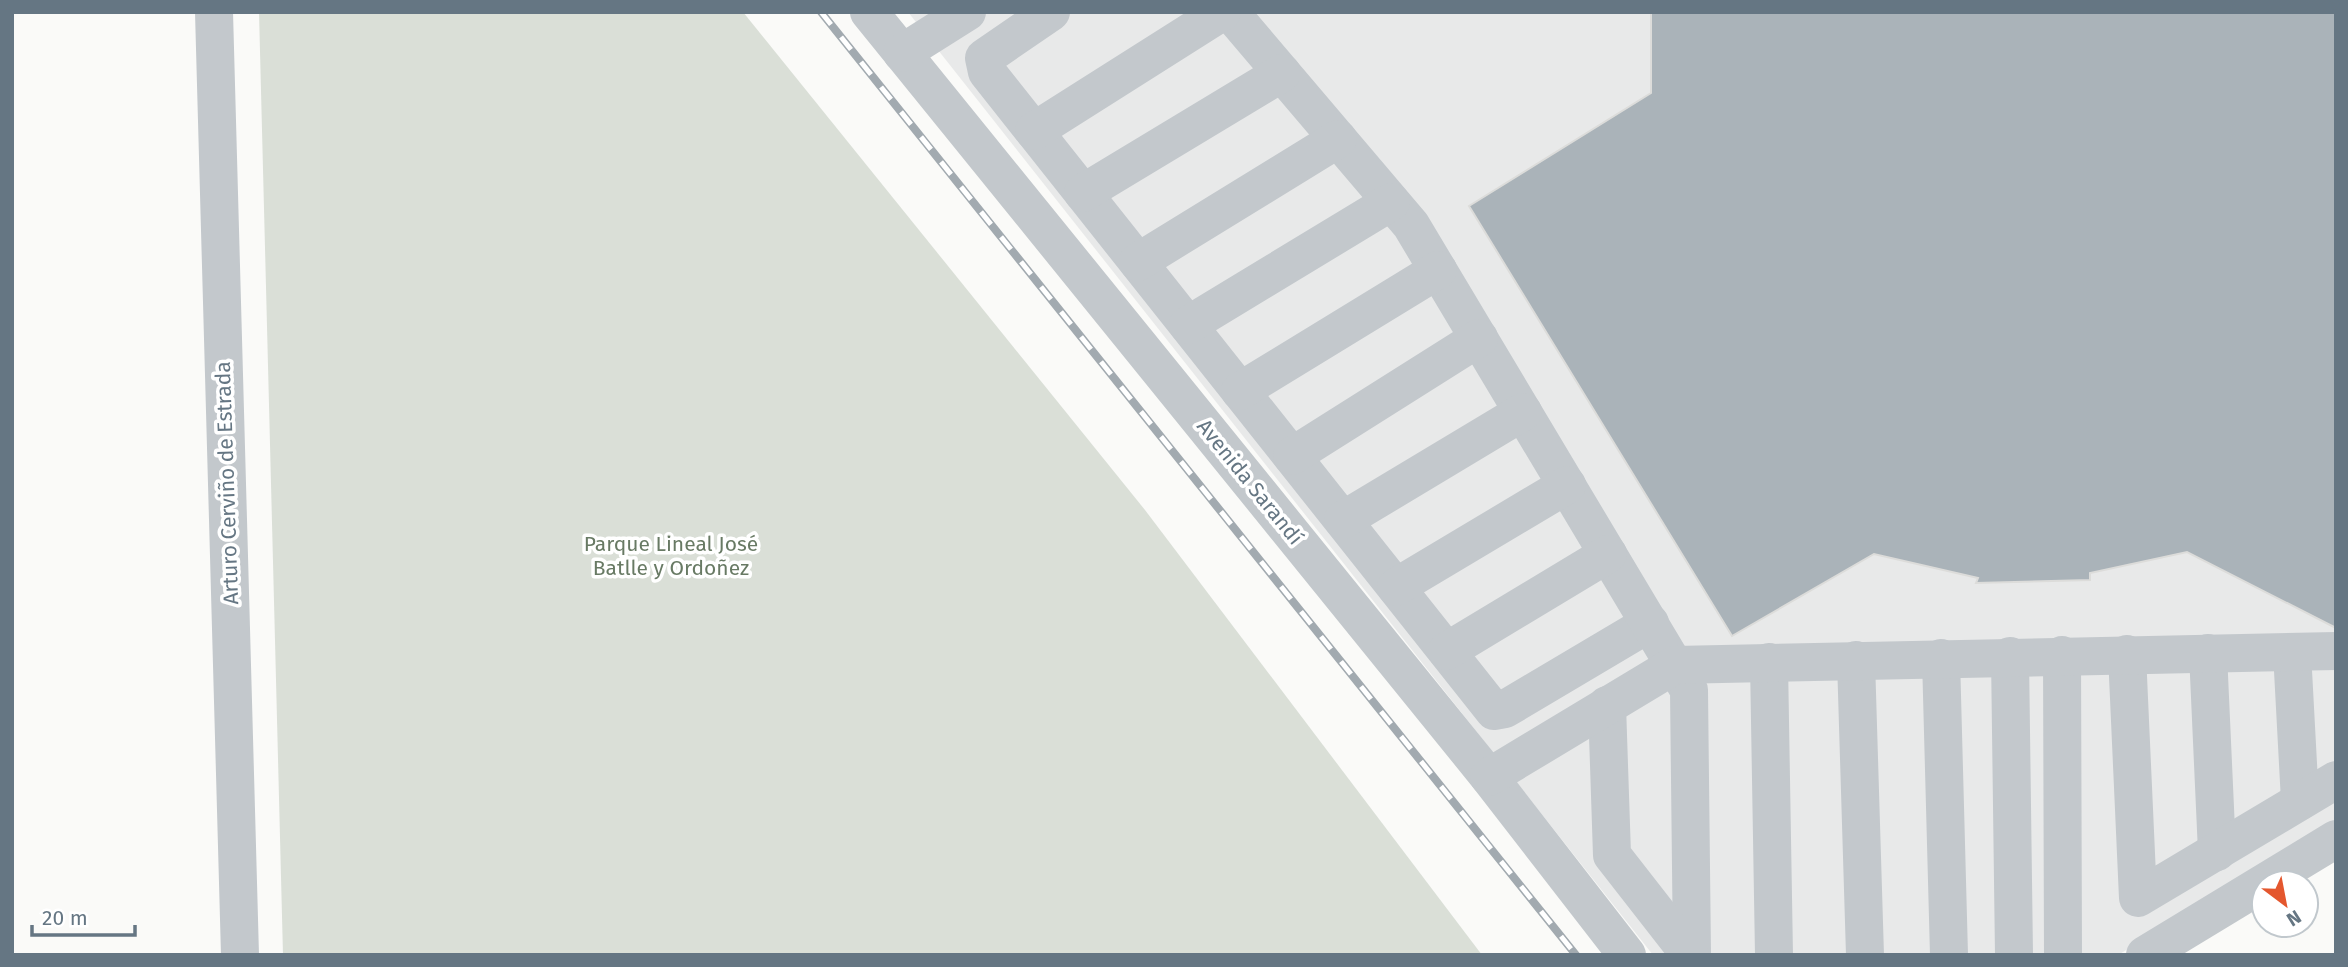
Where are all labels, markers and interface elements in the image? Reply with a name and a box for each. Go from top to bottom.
street label: Arturo Cerviño de Estrada [210,361,244,605]
street label: Avenida Sarandí [1191,414,1309,550]
park label: Parque Lineal José Batlle y Ordoñez [584,531,758,581]
north arrow [2250,869,2320,939]
scale bar [32,894,135,938]
text: 20 m [42,905,88,931]
text: N [2282,905,2305,931]

